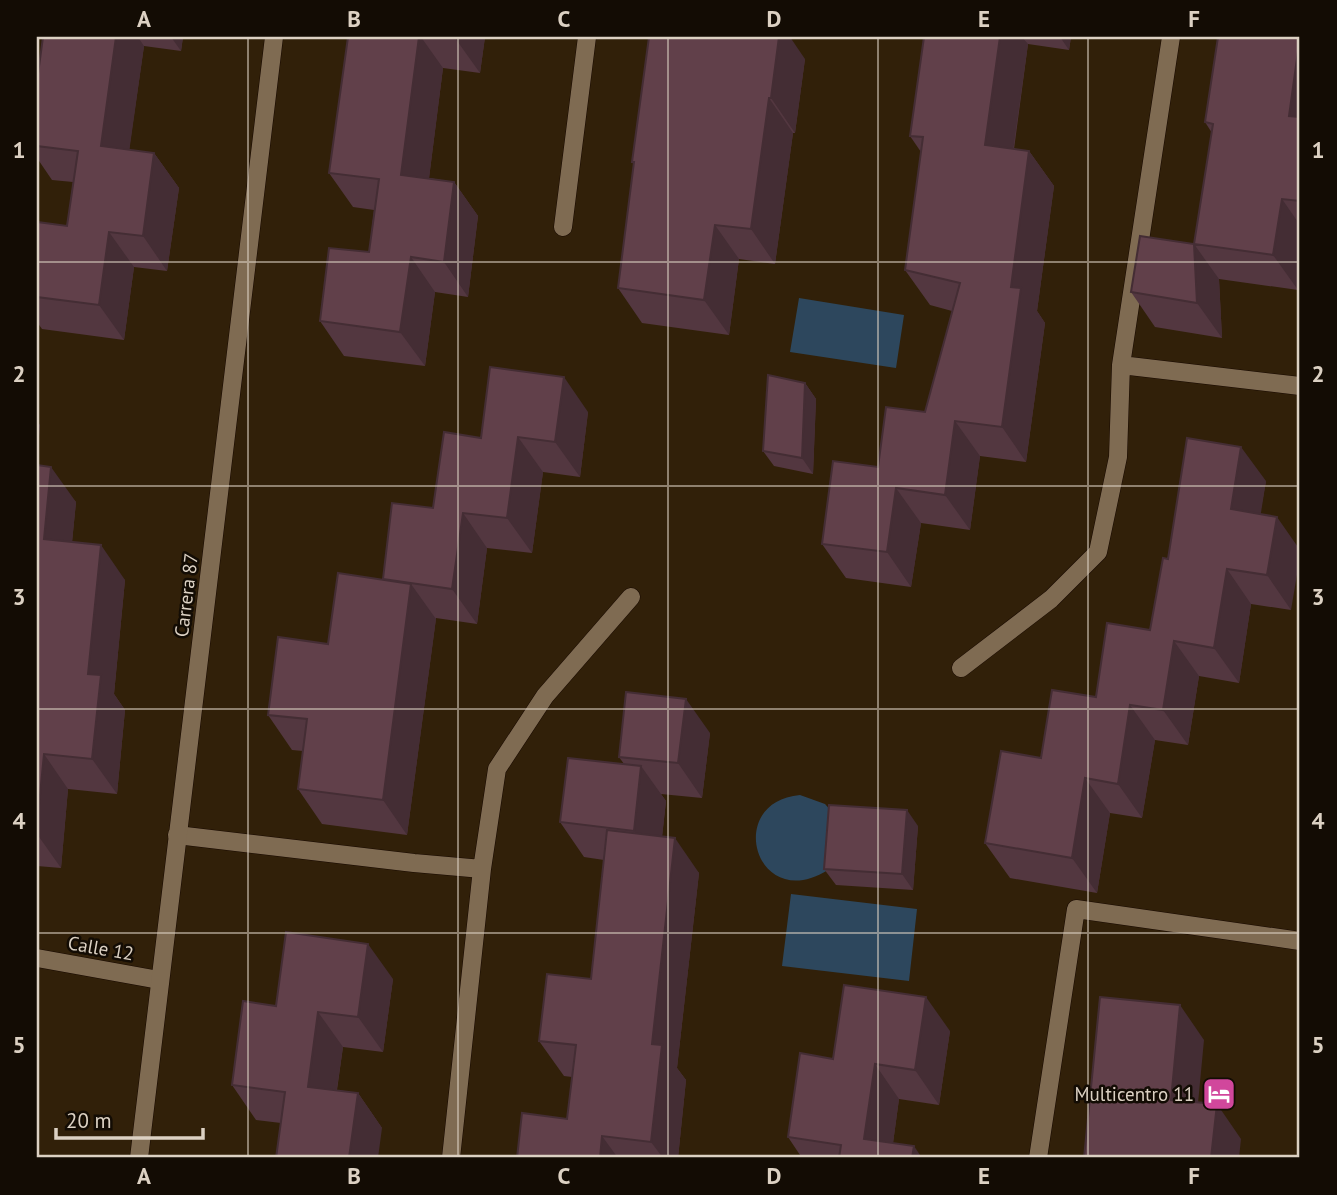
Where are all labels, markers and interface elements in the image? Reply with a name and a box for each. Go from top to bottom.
text: A [137,4,151,33]
text: B [347,4,361,33]
text: C [558,4,571,33]
text: D [767,4,781,33]
text: E [978,4,990,33]
text: F [1188,4,1200,33]
text: 1 [12,135,26,164]
text: 1 [1311,135,1325,164]
text: 2 [12,359,26,388]
text: 2 [1311,359,1325,388]
street label: Carrera 87 [169,552,203,638]
text: 3 [12,582,26,611]
text: 3 [1311,582,1325,611]
text: 4 [12,806,26,835]
text: 4 [1311,806,1325,835]
street label: Calle 12 [66,930,136,966]
text: 5 [12,1030,26,1059]
text: 5 [1311,1030,1325,1059]
hotel icon: Multicentro 11 [1200,1075,1238,1113]
place label: Multicentro 11 [1075,1082,1194,1106]
scale bar [56,1097,203,1141]
text: 20 m [66,1107,112,1134]
text: A [137,1161,151,1190]
text: B [347,1161,361,1190]
text: C [558,1161,571,1190]
text: D [767,1161,781,1190]
text: E [978,1161,990,1190]
text: F [1188,1161,1200,1190]

